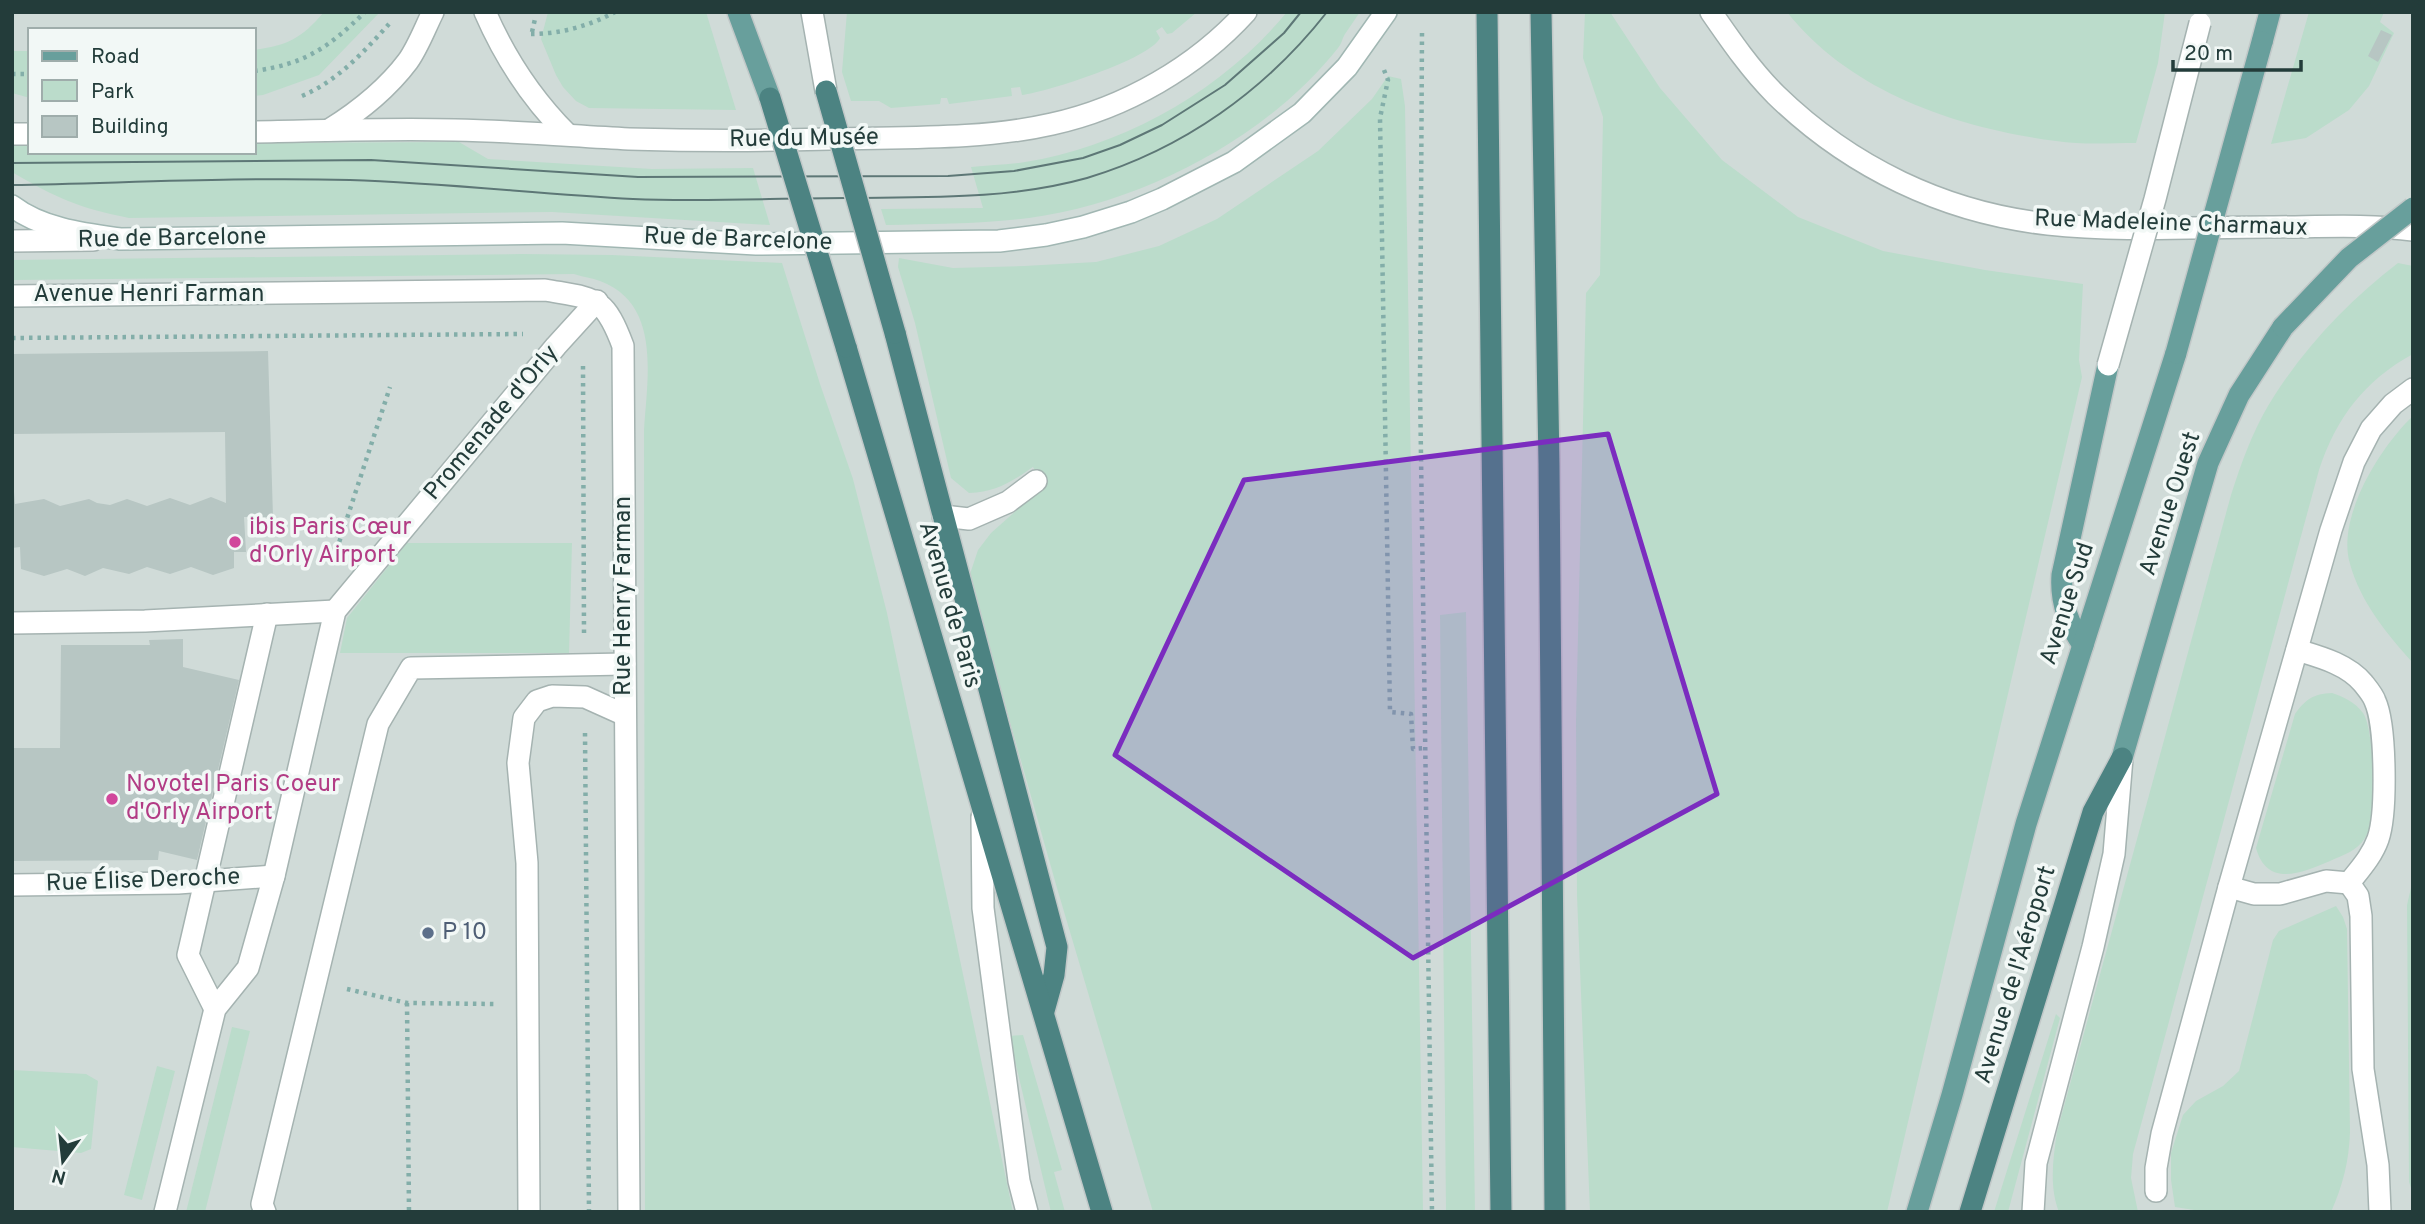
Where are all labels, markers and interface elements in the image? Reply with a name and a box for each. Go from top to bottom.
legend [28,28,256,154]
scale bar [2173,28,2301,72]
text: 20 m [2184,41,2233,68]
text: Road [91,44,140,71]
text: Park [91,79,134,106]
text: Building [91,114,169,141]
street label: Rue du Musée [729,123,879,155]
street label: Rue Madeleine Charmaux [2034,204,2308,244]
street label: Rue de Barcelone [77,222,267,256]
street label: Rue de Barcelone [643,222,833,258]
street label: Avenue Henri Farman [33,280,265,310]
street label: Promenade d'Orly [418,339,566,507]
street label: Avenue Ouest [2134,428,2208,580]
street label: Rue Henry Farman [609,496,639,696]
place label: ibis Paris Cœur d'Orly Airport [249,513,412,571]
street label: Avenue de Paris [911,518,987,692]
marker: ibis Paris Cœur d'Orly Airport [227,534,243,550]
street label: Avenue Sud [2034,539,2102,669]
place label: Novotel Paris Coeur d'Orly Airport [126,770,340,828]
marker: Novotel Paris Coeur d'Orly Airport [104,791,120,807]
street label: Rue Élise Deroche [45,861,241,899]
street label: Avenue de l'Aéroport [1969,862,2063,1088]
place label: P 10 [442,918,487,948]
marker: P 10 [420,925,436,941]
north arrow [28,1126,98,1196]
text: N [49,1162,69,1189]

